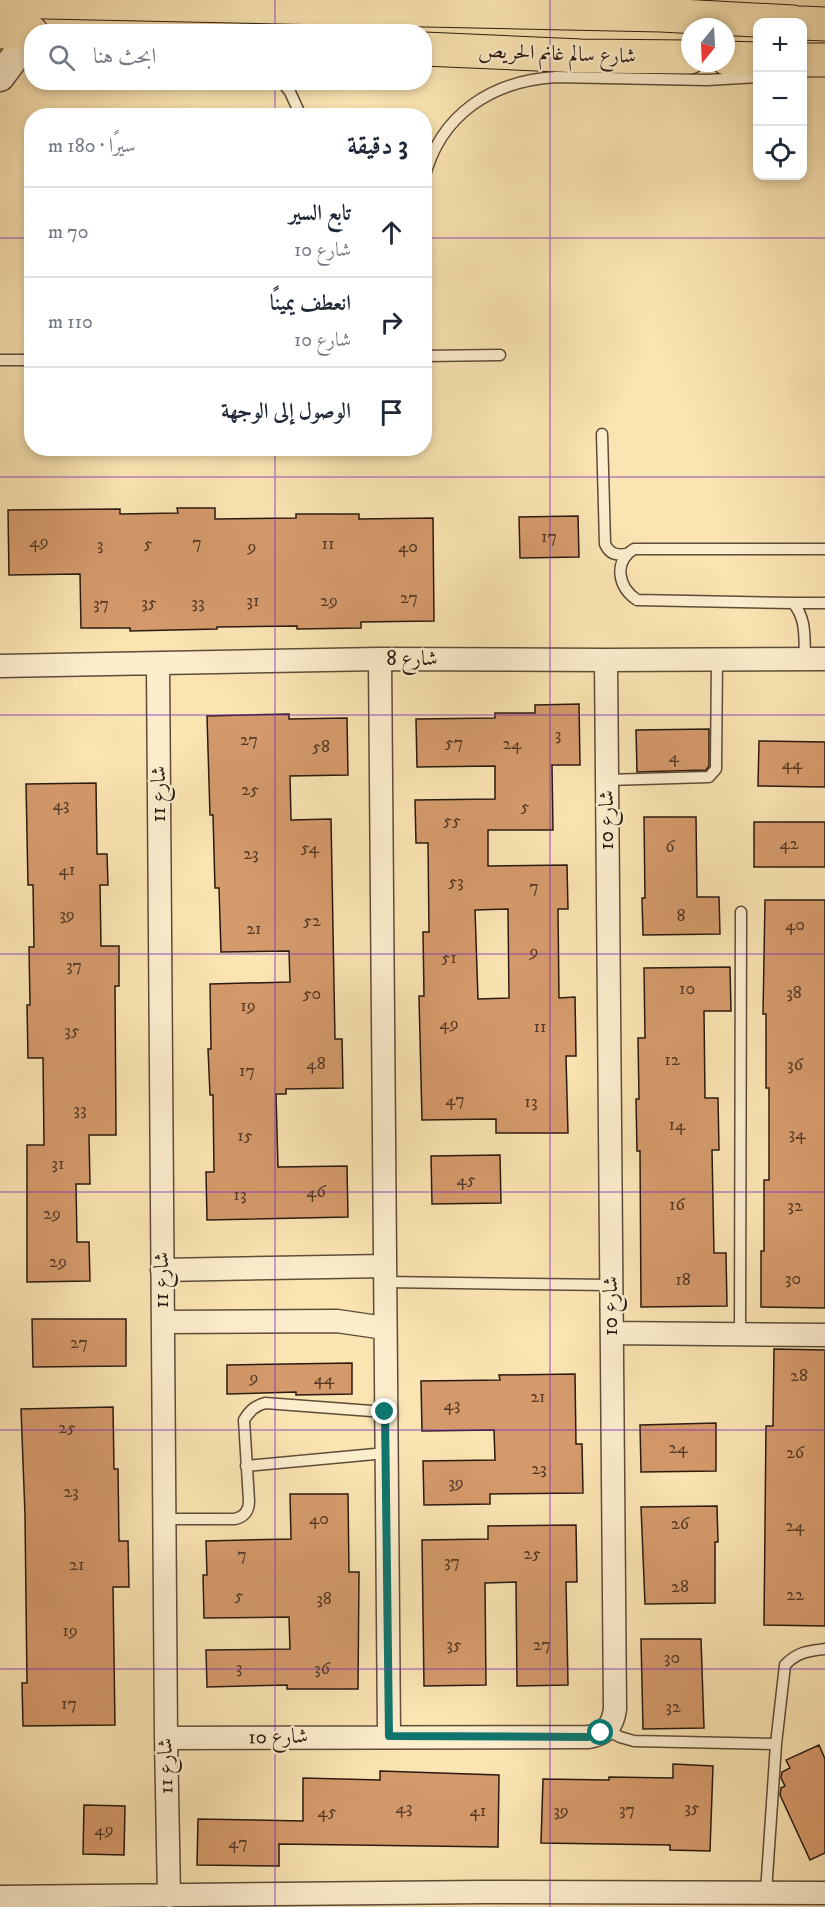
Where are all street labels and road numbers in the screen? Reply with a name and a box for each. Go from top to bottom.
street label: شارع سالم غانم الحريص [478,38,636,74]
street label: شارع 8 [386,646,438,676]
street label: شارع 11 [146,766,176,822]
street label: شارع 10 [594,790,624,850]
street label: شارع 11 [149,1252,179,1308]
street label: شارع 10 [598,1276,628,1336]
street label: شارع 10 [248,1723,308,1755]
street label: شارع 11 [153,1738,183,1794]

